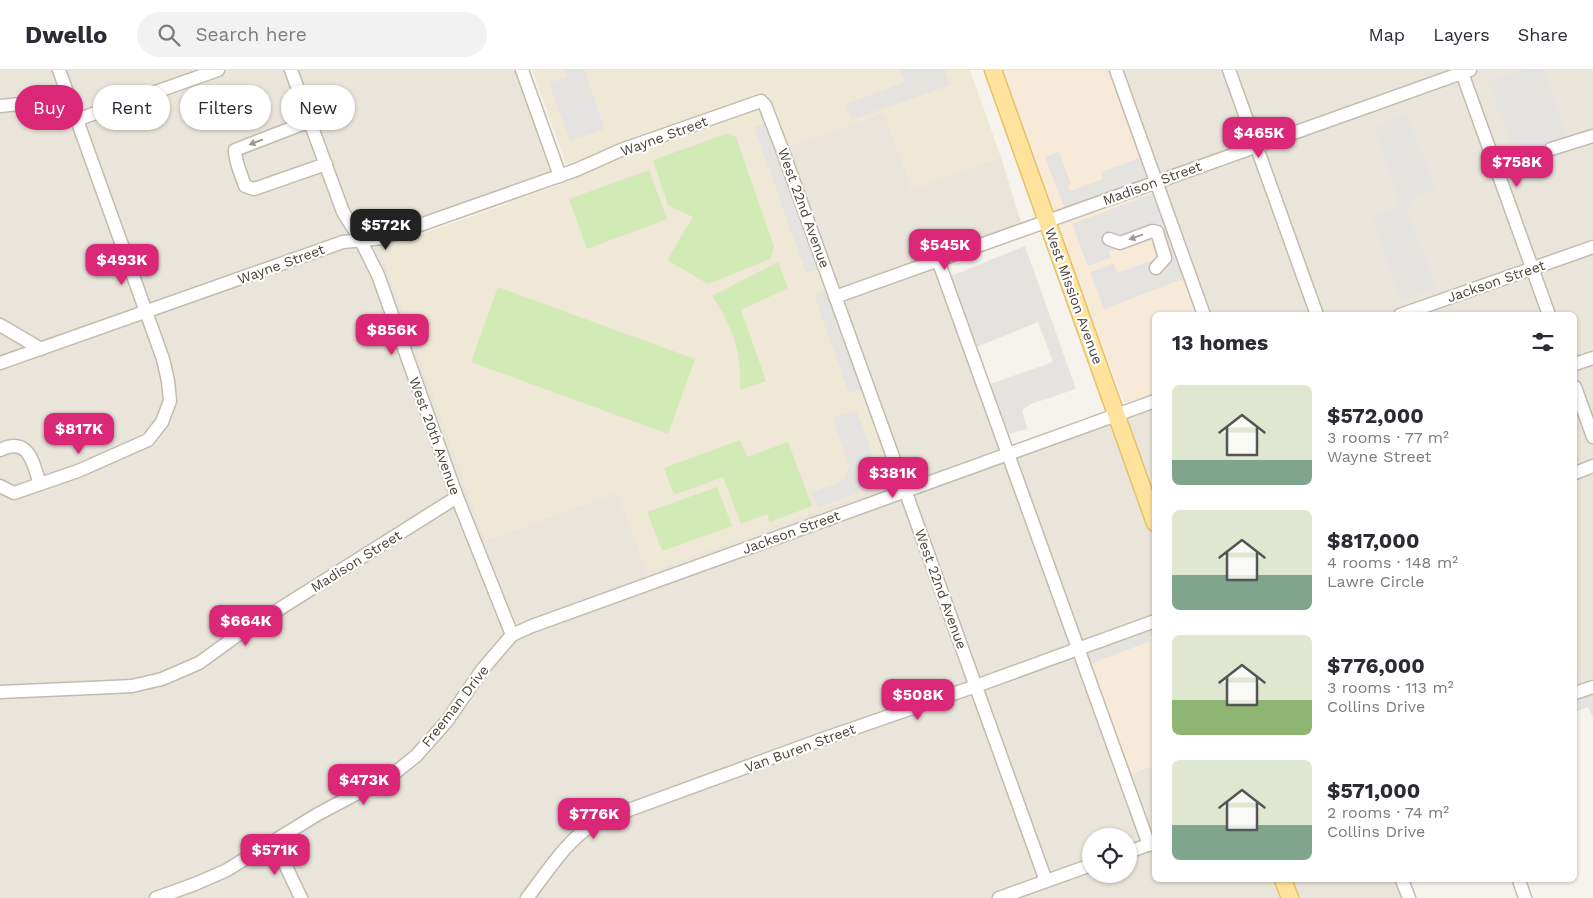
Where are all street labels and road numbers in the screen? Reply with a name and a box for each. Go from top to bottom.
street label: Wayne Street [618,113,710,159]
street label: West 22nd Avenue [775,146,833,270]
street label: Madison Street [1101,158,1204,208]
street label: West Mission Avenue [1042,226,1106,366]
street label: Wayne Street [235,241,327,287]
street label: Jackson Street [1445,257,1547,305]
street label: West 20th Avenue [406,375,464,497]
street label: Jackson Street [740,507,842,557]
street label: Madison Street [308,527,404,595]
street label: West 22nd Avenue [912,527,970,651]
street label: Freeman Drive [418,662,492,750]
street label: Van Buren Street [743,721,858,775]

